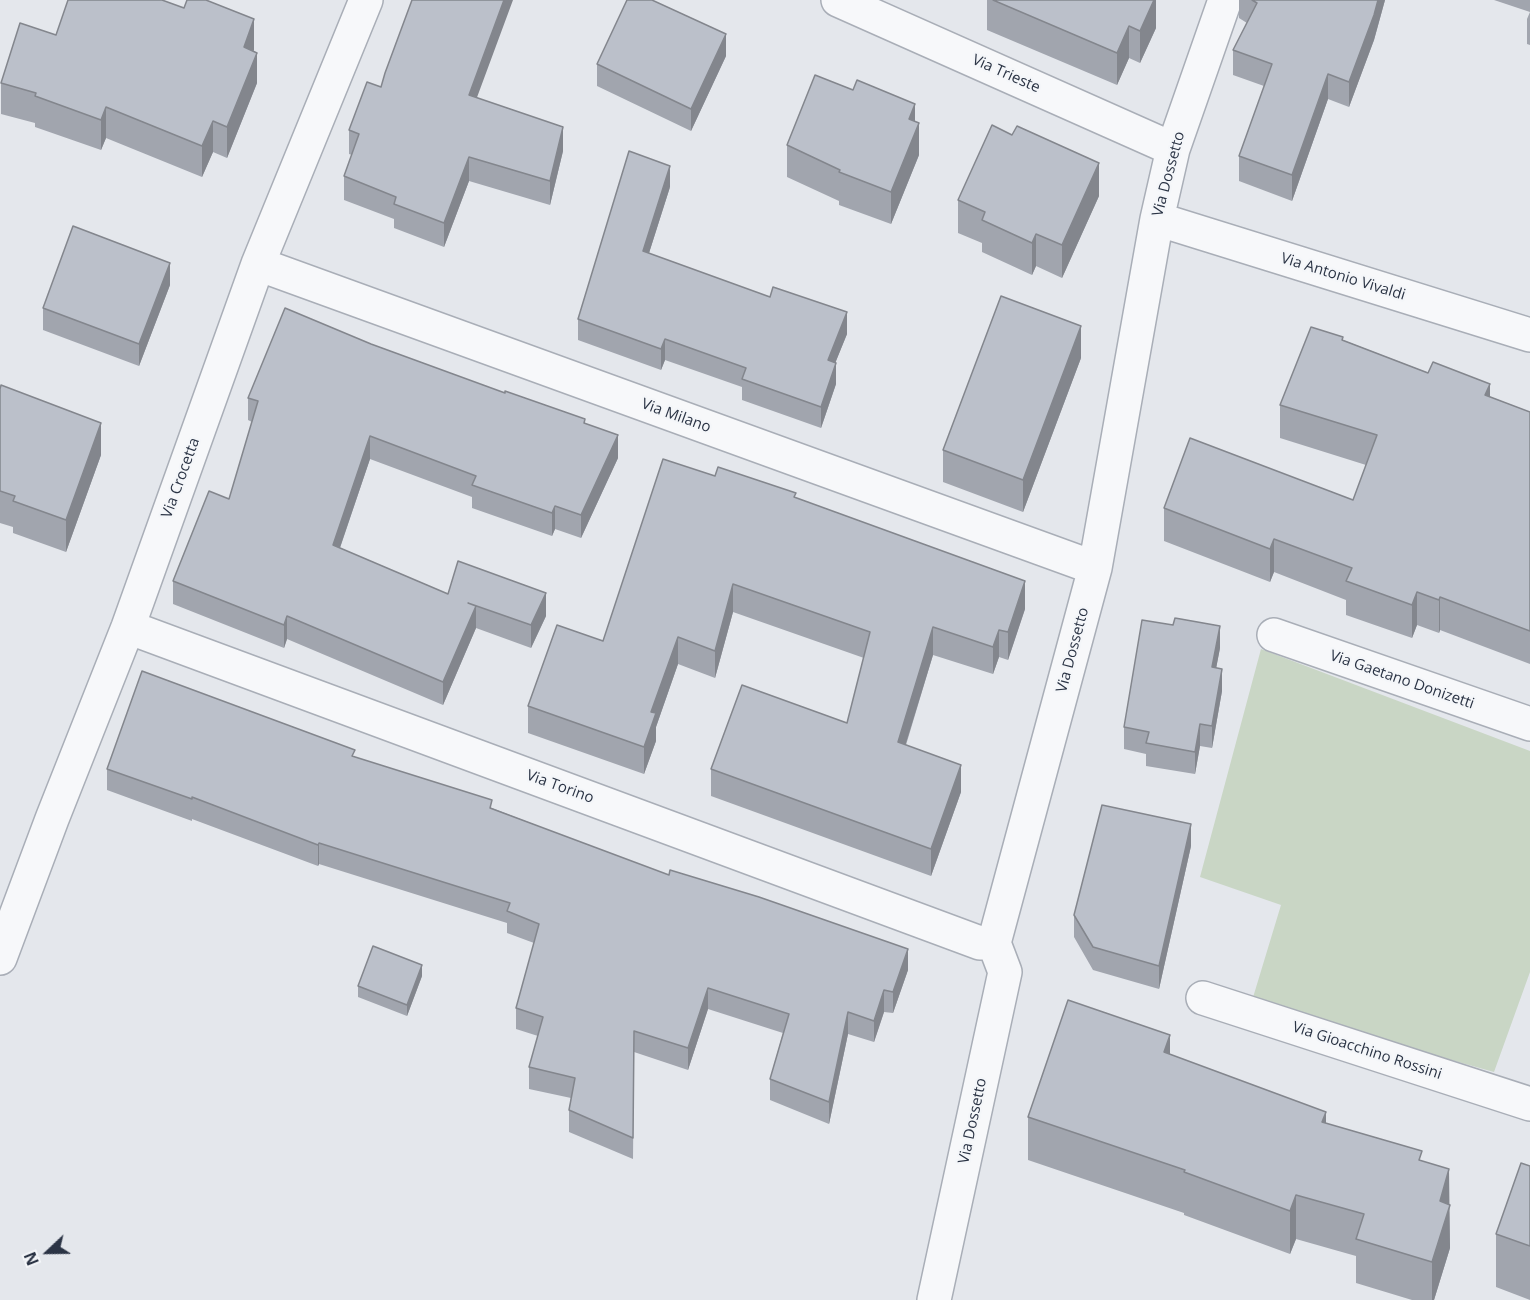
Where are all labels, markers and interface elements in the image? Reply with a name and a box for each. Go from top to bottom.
street label: Via Trieste [969,51,1043,97]
street label: Via Dossetto [1149,130,1189,218]
street label: Via Antonio Vivaldi [1279,250,1407,304]
street label: Via Milano [639,395,713,437]
street label: Via Crocetta [158,435,204,521]
street label: Via Dossetto [1053,606,1093,694]
street label: Via Gaetano Donizetti [1328,647,1476,713]
street label: Via Torino [524,767,596,807]
street label: Via Gioacchino Rossini [1290,1018,1444,1084]
street label: Via Dossetto [955,1076,991,1166]
north arrow [18,1222,78,1282]
text: N [19,1249,44,1269]

